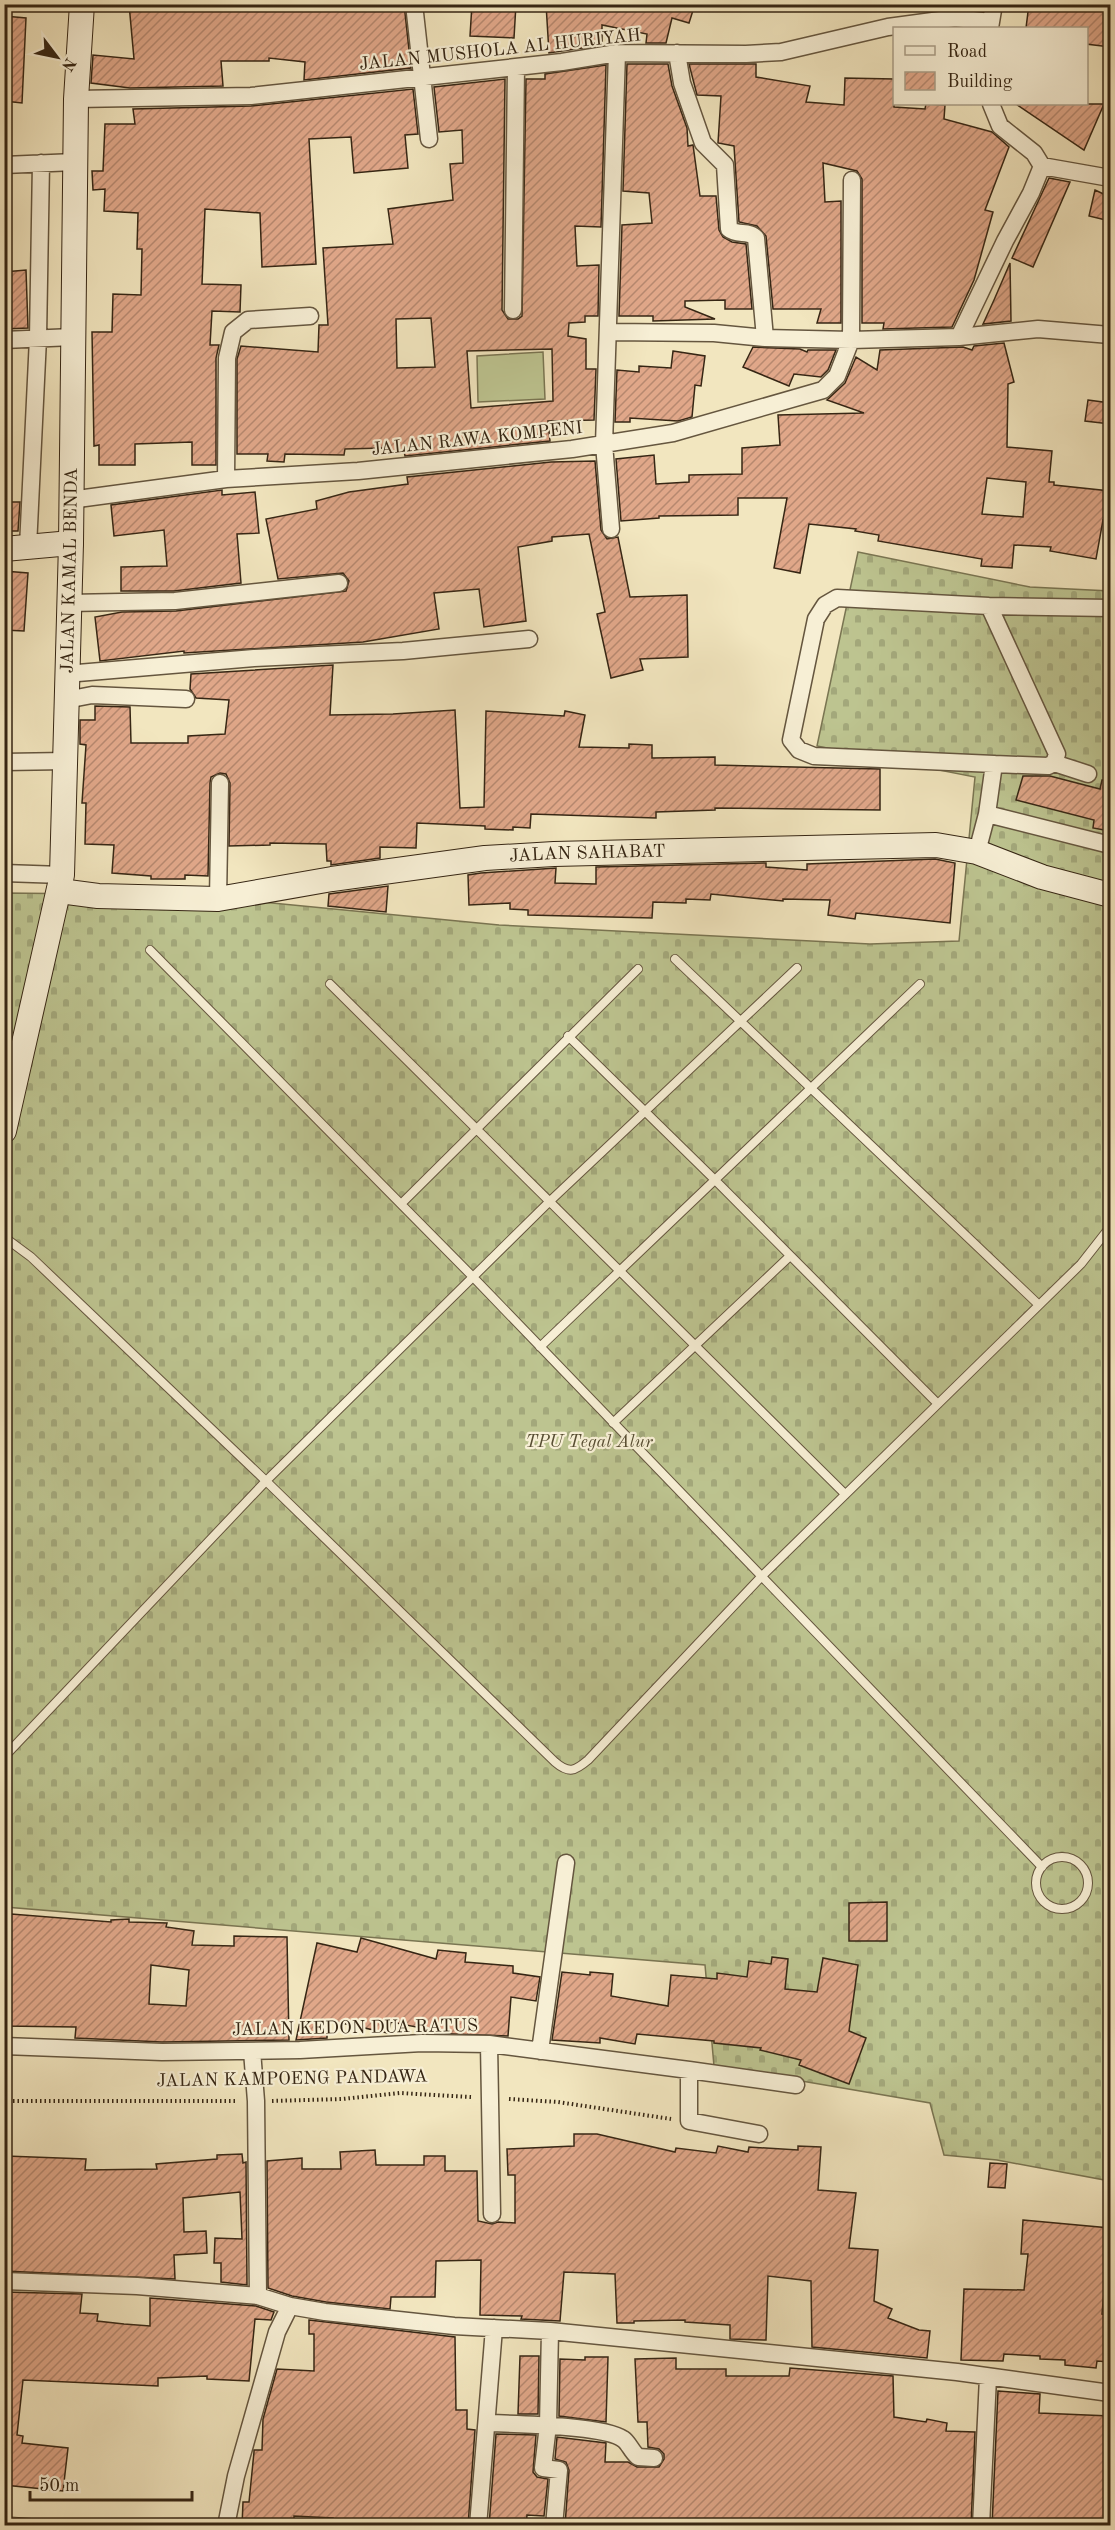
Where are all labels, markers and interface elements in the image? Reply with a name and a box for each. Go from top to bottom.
street label: JALAN MUSHOLA AL HURIYAH [358,26,642,74]
north arrow [27,27,87,87]
legend [893,27,1088,105]
text: Road [947,43,987,61]
text: N [58,54,78,74]
text: Building [947,73,1013,91]
street label: JALAN RAWA KOMPENI [370,419,584,459]
street label: JALAN KAMAL BENDA [58,467,81,674]
street label: JALAN SAHABAT [509,842,666,866]
park label: TPU Tegal Alur [525,1433,654,1451]
street label: JALAN KEDON DUA RATUS [232,2017,478,2039]
street label: JALAN KAMPOENG PANDAWA [156,2068,428,2090]
scale bar [30,2464,192,2502]
text: 50 m [39,2477,79,2495]

